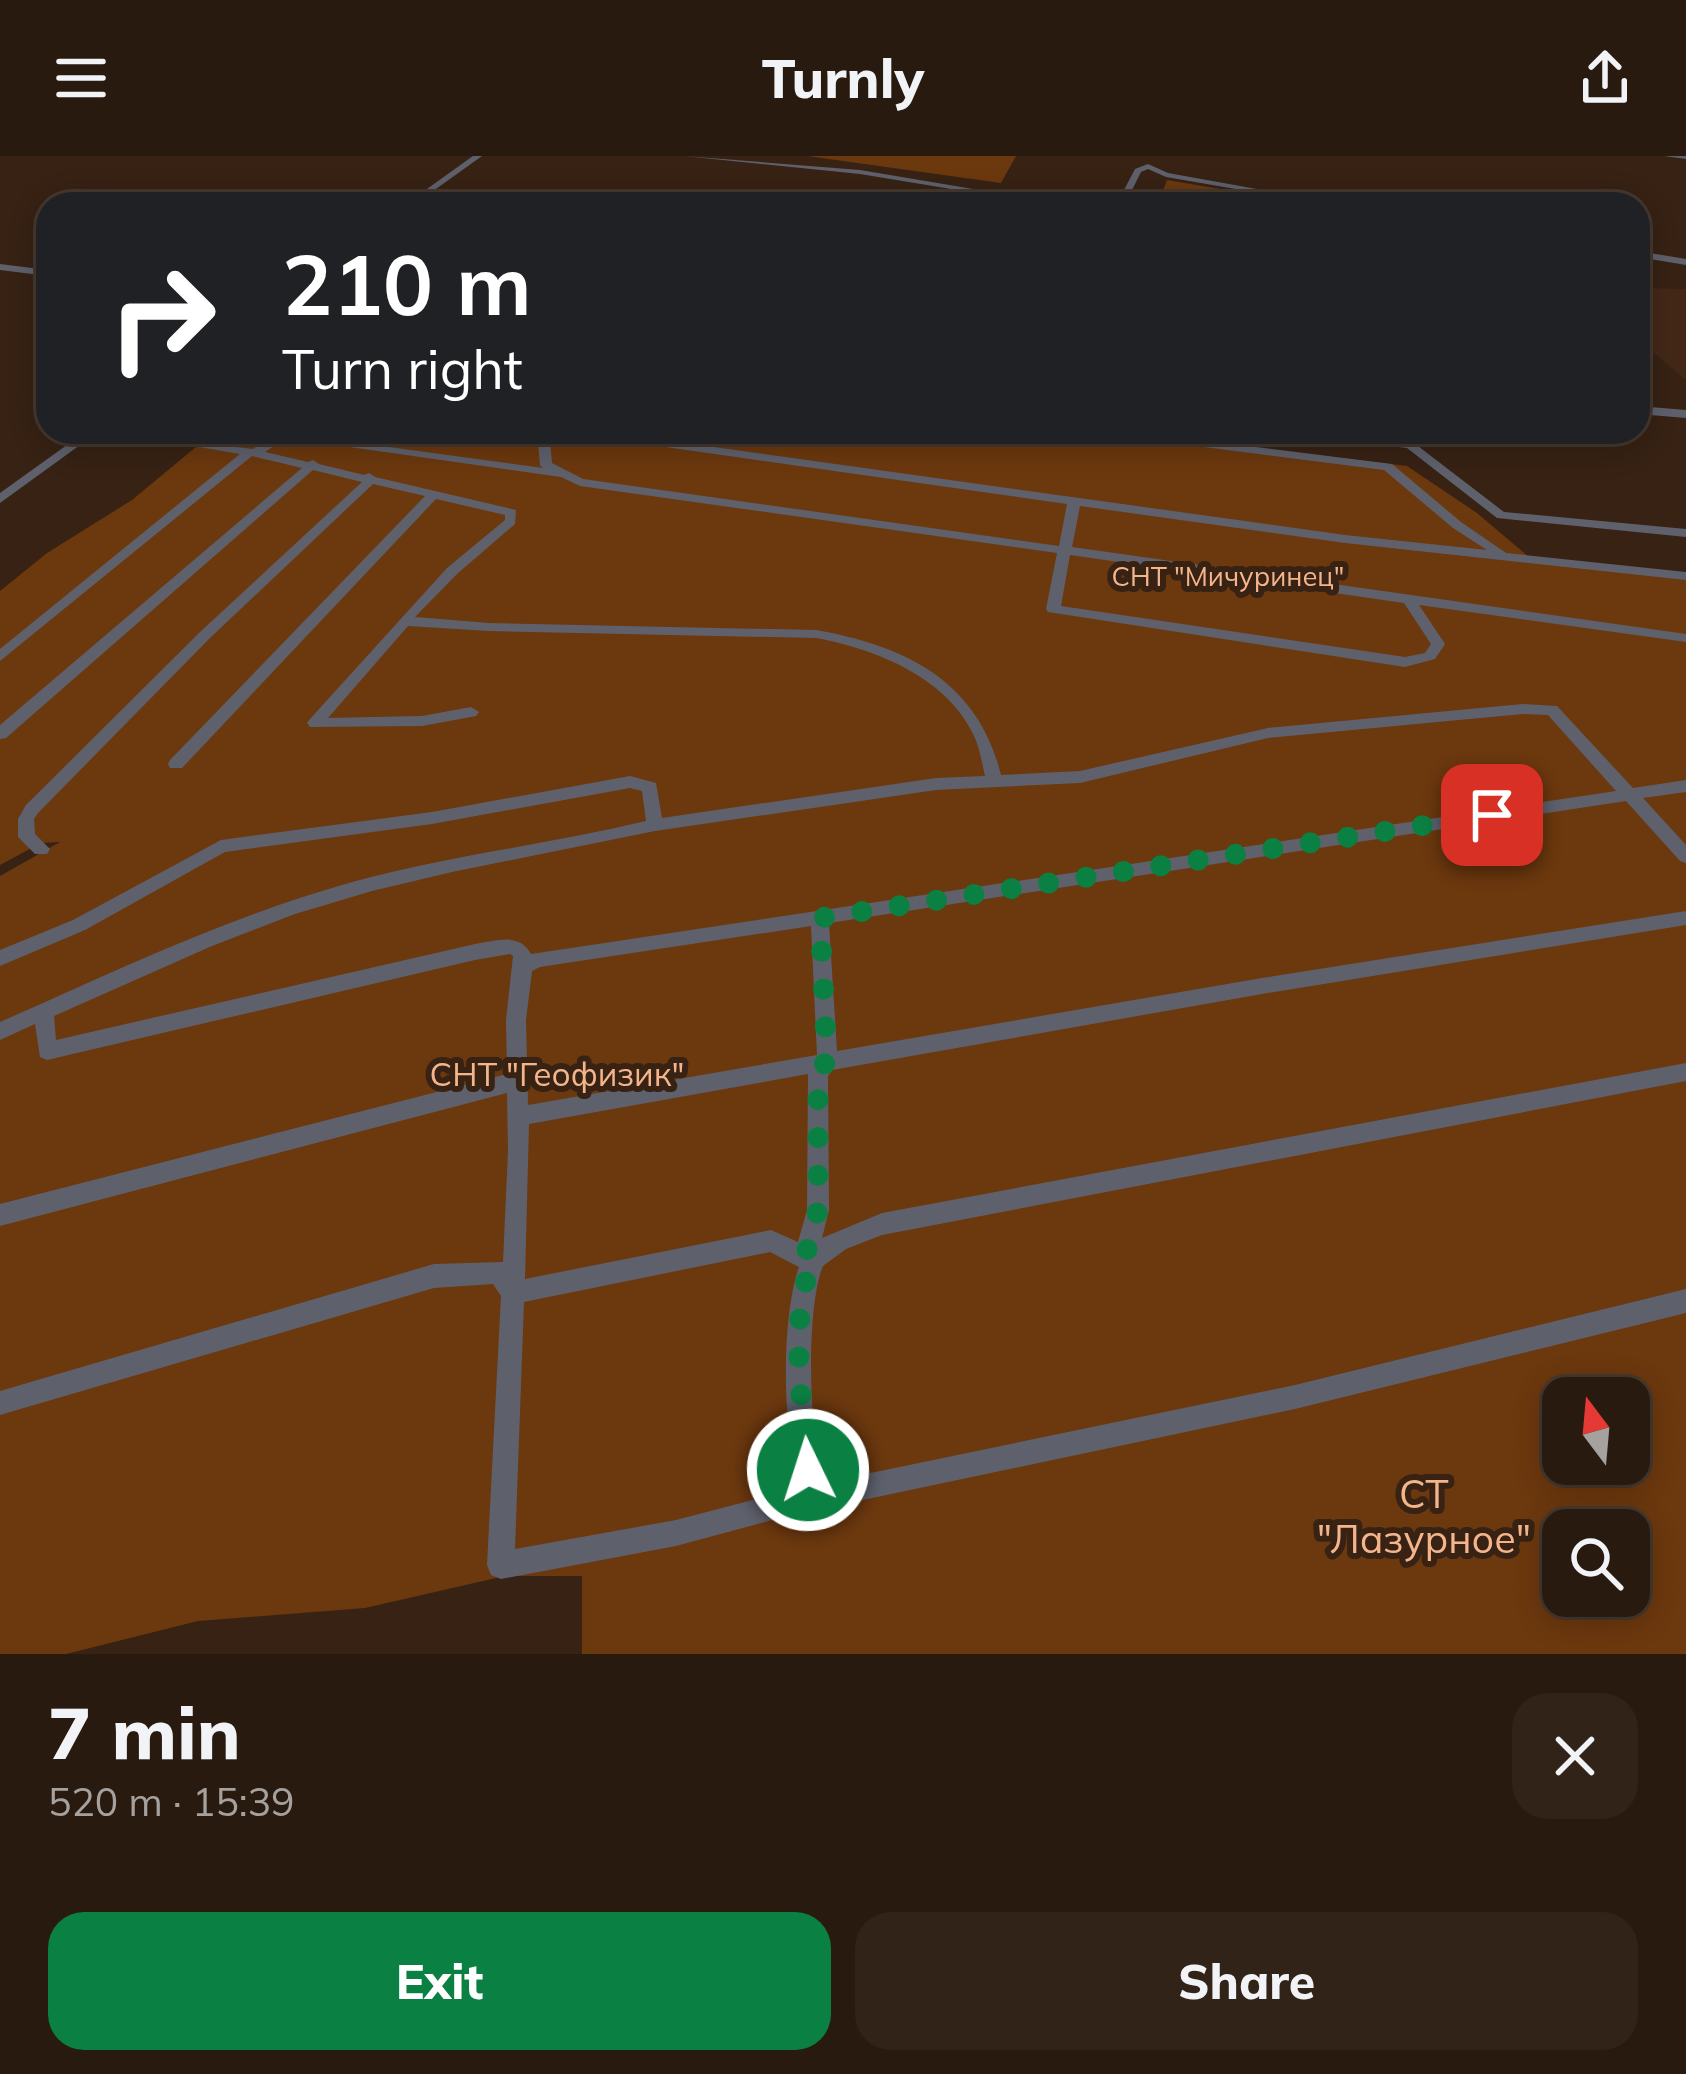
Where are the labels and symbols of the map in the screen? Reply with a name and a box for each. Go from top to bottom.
park label: СНТ "Мичуринец" [1112,559,1344,593]
pin [1441,764,1543,866]
park label: СНТ "Геофизик" [430,1053,684,1094]
north arrow [1542,1377,1650,1485]
position arrow [745,1407,871,1533]
park label: СТ "Лазурное" [1317,1469,1531,1563]

